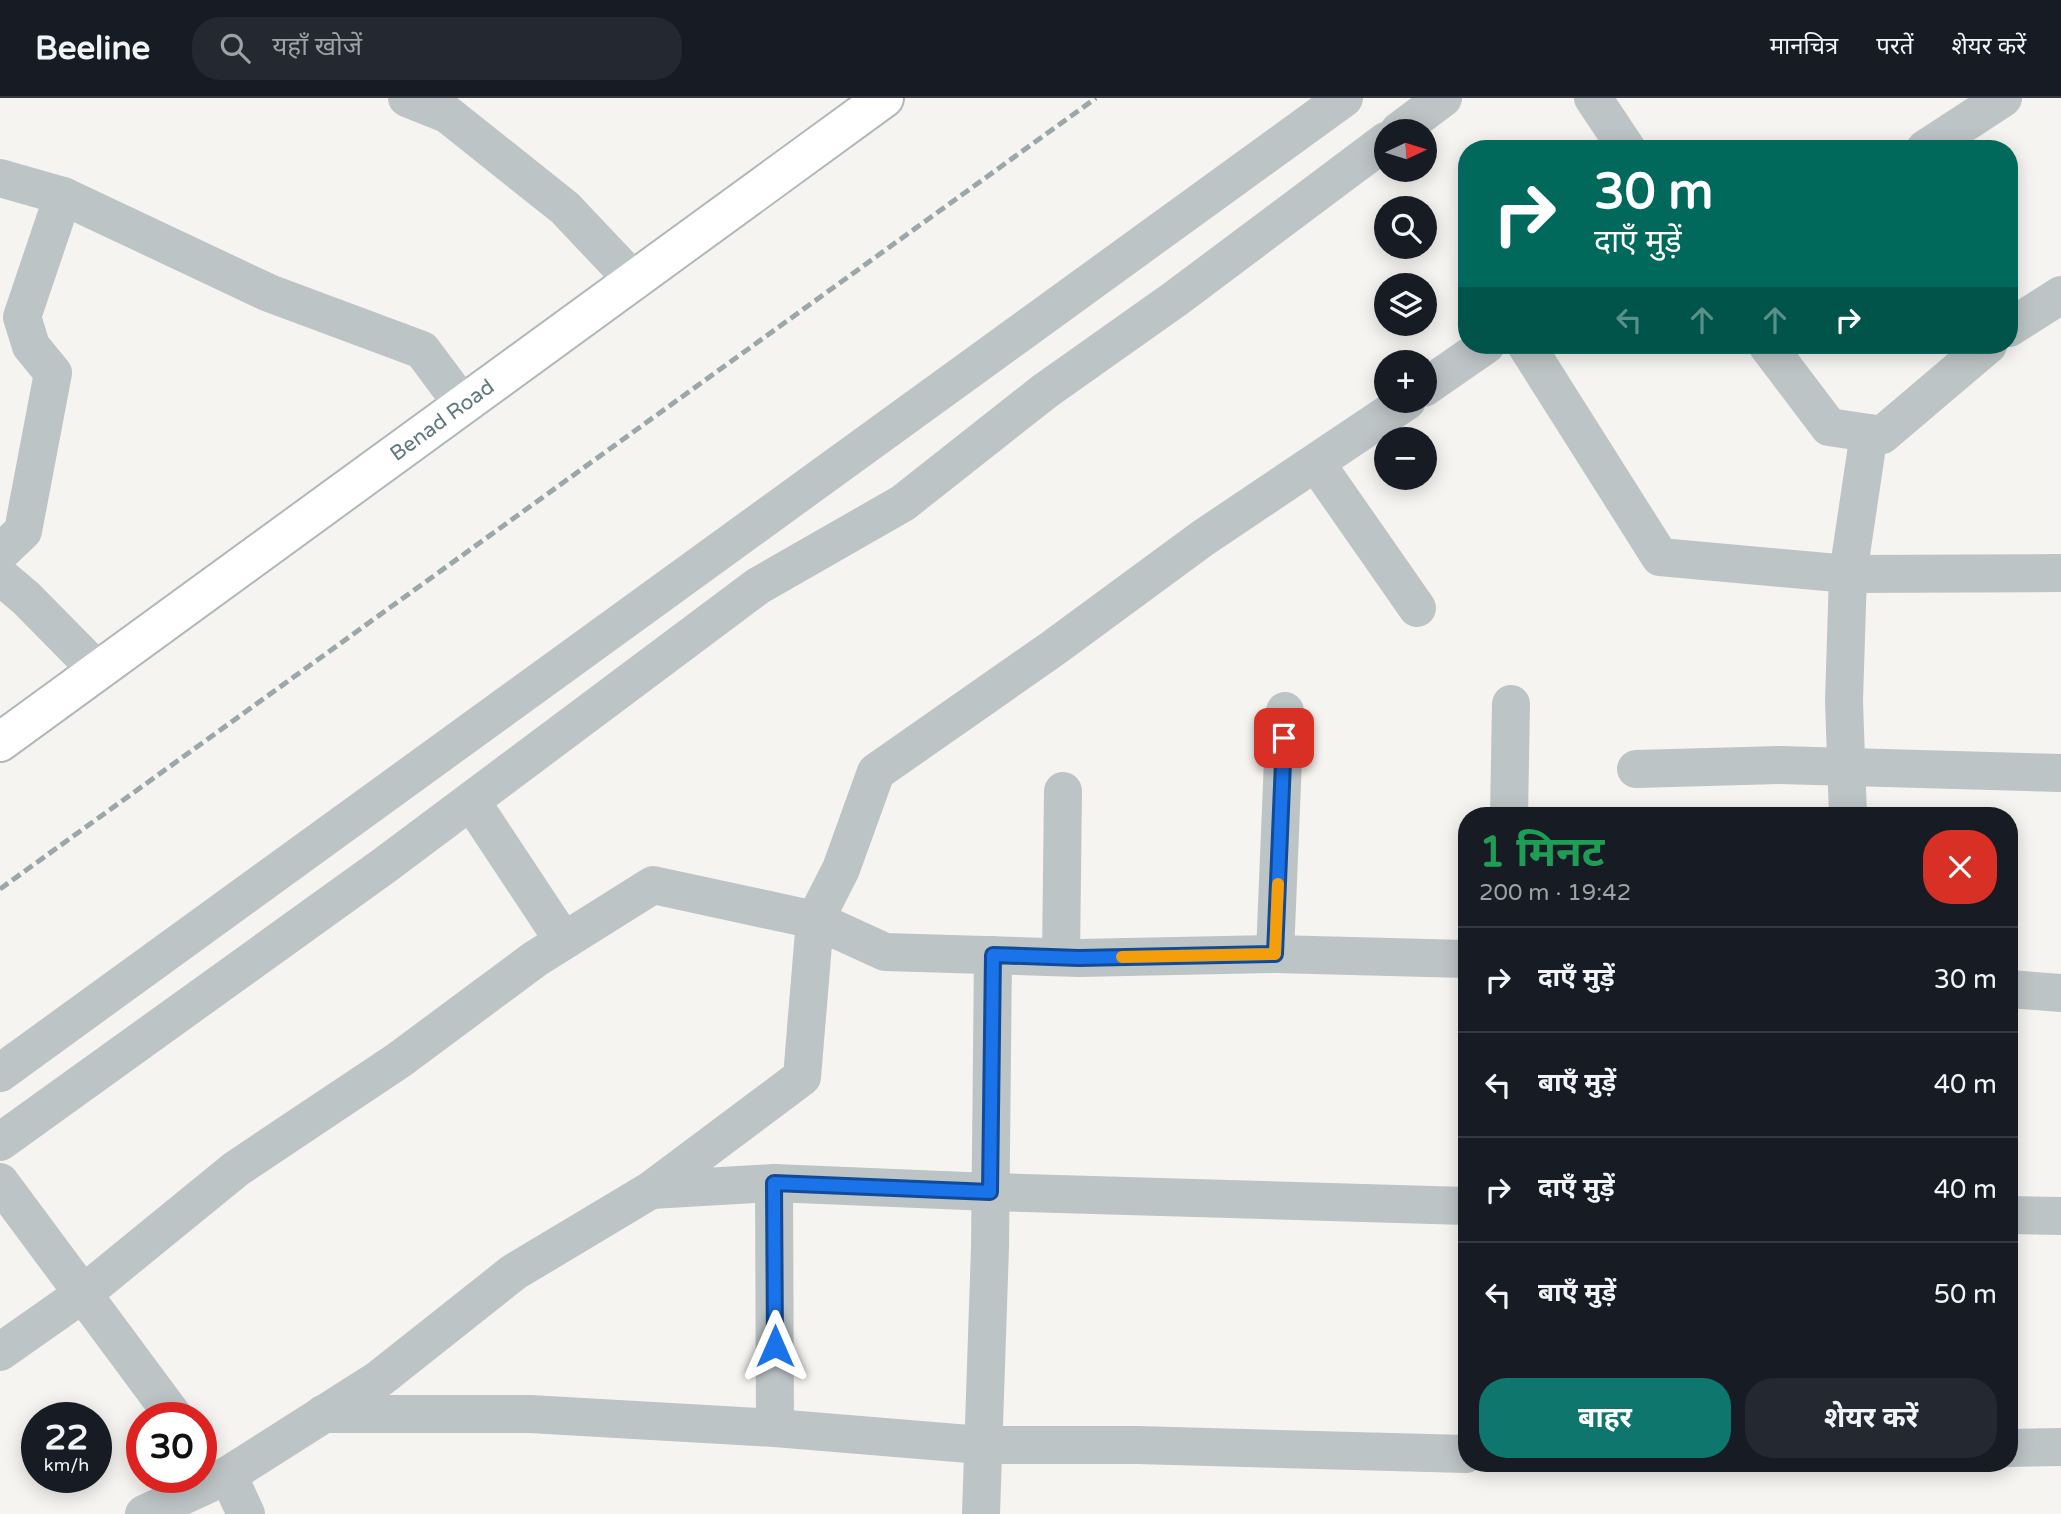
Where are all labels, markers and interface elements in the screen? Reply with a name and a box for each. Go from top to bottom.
search box [192,17,682,80]
text: Beeline [35,29,150,68]
icon: search [216,29,254,67]
text: यहाँ खोजें [272,31,362,62]
text: मानचित्र [1770,32,1838,61]
text: परतें [1876,32,1913,61]
text: शेयर करें [1951,32,2026,61]
north arrow [1374,119,1437,182]
map controls [1374,119,1437,490]
text: 30 m [1594,163,1713,222]
icon: right [1479,168,1570,259]
button: search [1374,196,1437,259]
text: दाएँ मुड़ें [1594,223,1682,261]
button: layers [1374,273,1437,336]
icon: left [1610,301,1648,339]
icon: ahead [1683,301,1721,339]
icon: ahead [1756,301,1794,339]
icon: right [1829,301,1867,339]
button: + [1374,350,1437,413]
street label: Benad Road [385,374,499,466]
button: − [1374,427,1437,490]
pin [1254,708,1314,768]
icon: arrive [1265,719,1303,757]
text: 1 मिनट [1479,827,1604,878]
button: close [1923,830,1997,904]
text: 200 m · 19:42 [1479,879,1631,907]
icon: right [1479,961,1517,999]
text: दाएँ मुड़ें [1538,962,1615,993]
text: 30 m [1934,964,1997,995]
icon: left [1479,1066,1517,1104]
text: बाएँ मुड़ें [1538,1067,1616,1098]
text: 40 m [1934,1069,1997,1100]
icon: right [1479,1171,1517,1209]
text: दाएँ मुड़ें [1538,1172,1615,1203]
text: 40 m [1934,1174,1997,1205]
icon: left [1479,1276,1517,1314]
text: बाएँ मुड़ें [1538,1277,1616,1308]
text: 50 m [1934,1279,1997,1310]
position arrow [738,1309,812,1383]
button: बाहर [1479,1378,1731,1458]
button: शेयर करें [1745,1378,1997,1458]
speed limit sign: 30 [126,1402,217,1493]
text: 22 [45,1417,88,1459]
text: km/h [44,1454,89,1476]

